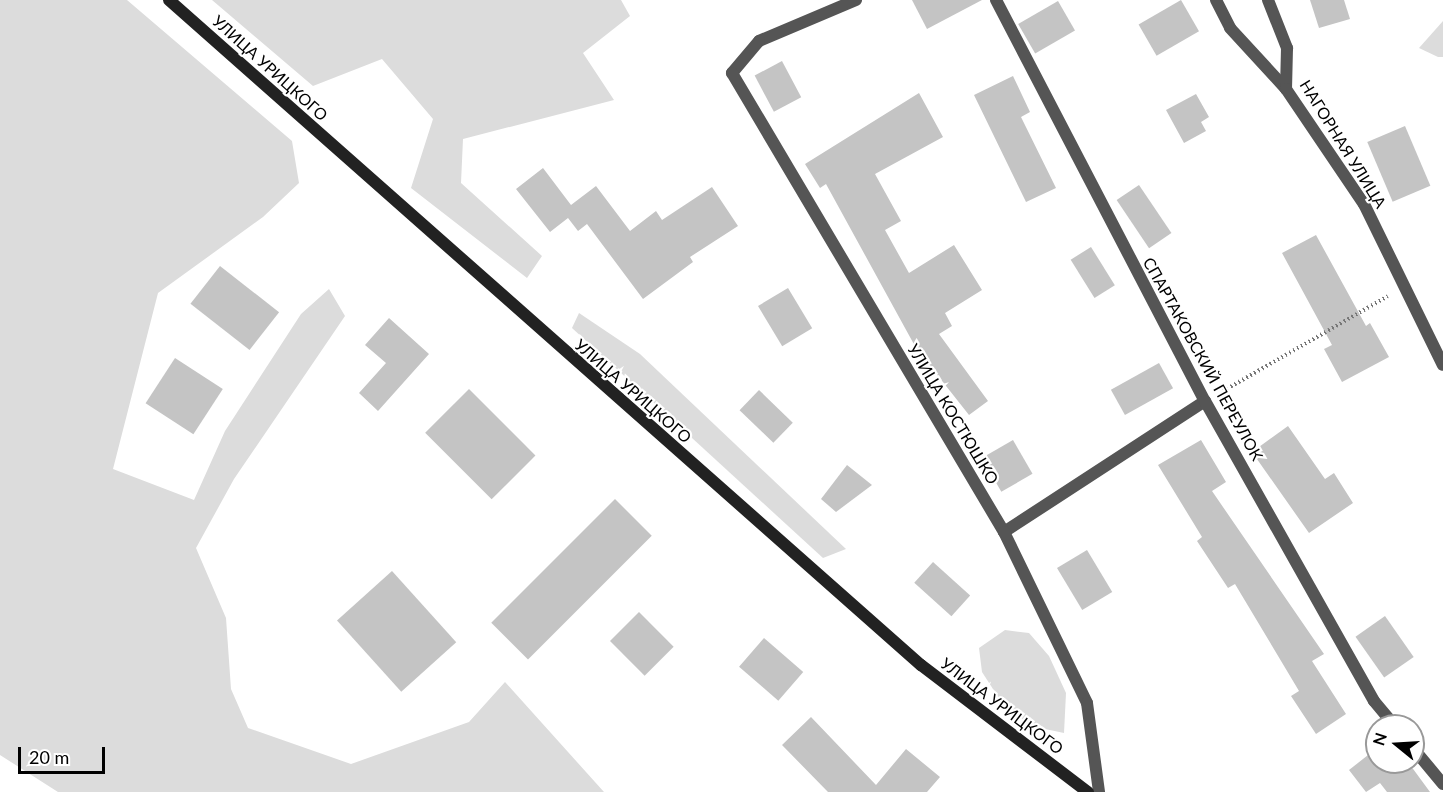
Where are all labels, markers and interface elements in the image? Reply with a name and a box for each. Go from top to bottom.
street label: УЛИЦА УРИЦКОГО [208,11,332,125]
street label: НАГОРНАЯ УЛИЦА [1296,76,1390,212]
street label: СПАРТАКОВСКИЙ ПЕРЕУЛОК [1139,254,1267,464]
street label: УЛИЦА УРИЦКОГО [571,335,695,447]
street label: УЛИЦА КОСТЮШКО [903,340,1003,488]
street label: УЛИЦА УРИЦКОГО [937,654,1067,758]
north arrow [1365,714,1425,774]
text: N [1368,730,1390,748]
scale bar [21,735,108,773]
text: 20 m [29,746,69,768]

